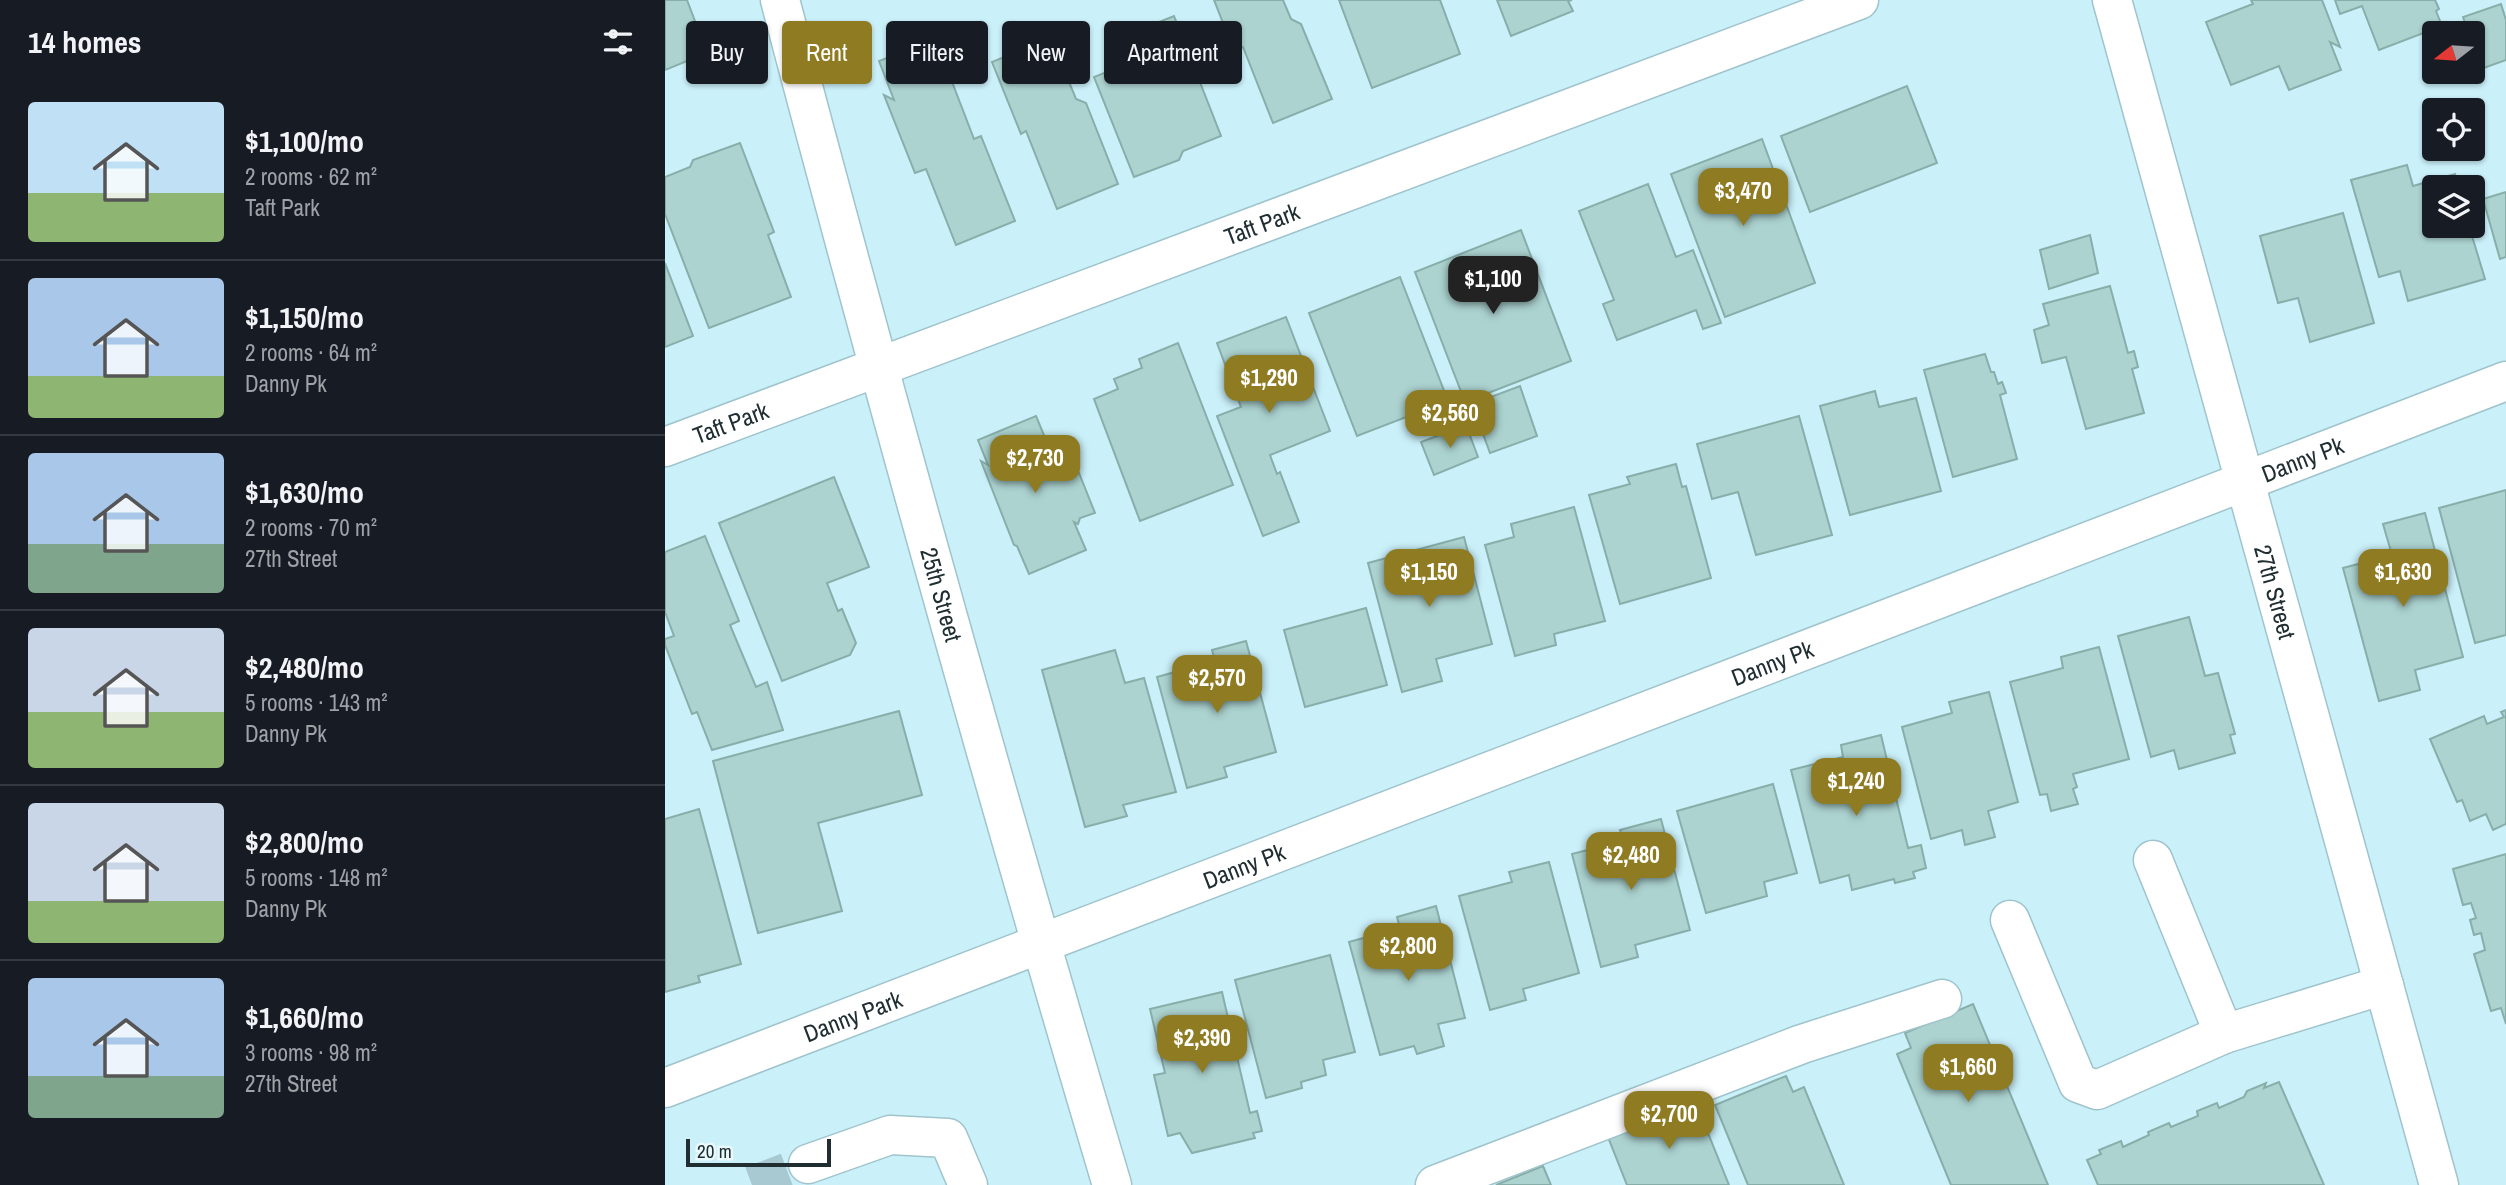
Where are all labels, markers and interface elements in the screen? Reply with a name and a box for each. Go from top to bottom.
chip: Buy [686,21,768,84]
chip: Rent [782,21,872,84]
chip: Filters [886,21,988,84]
chip: New [1002,21,1090,84]
chip: Apartment [1104,21,1242,84]
north arrow [2422,21,2485,84]
map controls [2422,21,2485,238]
text: 14 homes [28,22,142,62]
icon: filters [599,23,637,61]
button: locate [2422,98,2485,161]
text: $1,100/mo [245,121,364,161]
icon: home [84,130,168,214]
text: 2 rooms · 62 m² [245,161,377,192]
pin: $3,470 [1686,168,1800,228]
text: $3,470 [1714,175,1772,206]
button: layers [2422,175,2485,238]
text: Taft Park [245,192,320,223]
street label: Taft Park [1219,195,1304,252]
pin: $1,100 [1436,256,1550,316]
text: $1,100 [1464,263,1522,294]
text: $1,150/mo [245,297,364,337]
icon: home [84,306,168,390]
text: 2 rooms · 64 m² [245,337,377,368]
pin: $1,290 [1212,356,1326,415]
text: $1,290 [1240,362,1298,393]
text: Danny Pk [245,368,327,399]
pin: $2,560 [1393,391,1507,450]
street label: Taft Park [688,394,773,451]
text: $2,560 [1421,397,1479,428]
street label: Danny Pk [2257,429,2348,489]
pin: $2,730 [978,435,1092,495]
text: $2,730 [1006,442,1064,473]
text: $1,630/mo [245,472,364,512]
icon: home [84,481,168,565]
text: 2 rooms · 70 m² [245,512,377,543]
street label: 27th Street [2247,541,2304,643]
text: 27th Street [245,543,337,574]
street label: 25th Street [913,544,970,646]
pin: $1,150 [1372,550,1486,609]
pin: $1,630 [2346,550,2460,609]
text: $1,150 [1400,556,1458,587]
text: $1,630 [2374,556,2432,587]
street label: Danny Pk [1727,633,1818,693]
text: $2,480/mo [245,647,364,687]
icon: home [84,656,168,740]
pin: $2,570 [1160,656,1274,715]
text: $2,570 [1188,662,1246,693]
text: 5 rooms · 143 m² [245,687,388,718]
text: Danny Pk [245,718,327,749]
pin: $1,240 [1799,758,1913,818]
text: $1,240 [1827,765,1885,796]
text: $2,800/mo [245,822,364,862]
icon: home [84,831,168,915]
pin: $2,480 [1574,832,1688,892]
street label: Danny Pk [1198,835,1290,896]
text: $2,480 [1602,839,1660,870]
text: 5 rooms · 148 m² [245,862,388,893]
text: Danny Pk [245,893,327,924]
pin: $2,800 [1351,923,1465,983]
text: $2,800 [1379,930,1437,961]
street label: Danny Park [799,983,907,1049]
text: $1,660/mo [245,997,364,1037]
icon: home [84,1006,168,1090]
pin: $2,390 [1145,1016,1259,1075]
text: $2,390 [1173,1022,1231,1053]
text: 3 rooms · 98 m² [245,1037,377,1068]
pin: $1,660 [1911,1044,2025,1104]
text: $1,660 [1939,1051,1997,1082]
text: 27th Street [245,1068,337,1099]
pin: $2,700 [1612,1092,1726,1151]
text: $2,700 [1640,1098,1698,1129]
scale bar [686,1136,831,1168]
text: 20 m [697,1138,732,1164]

